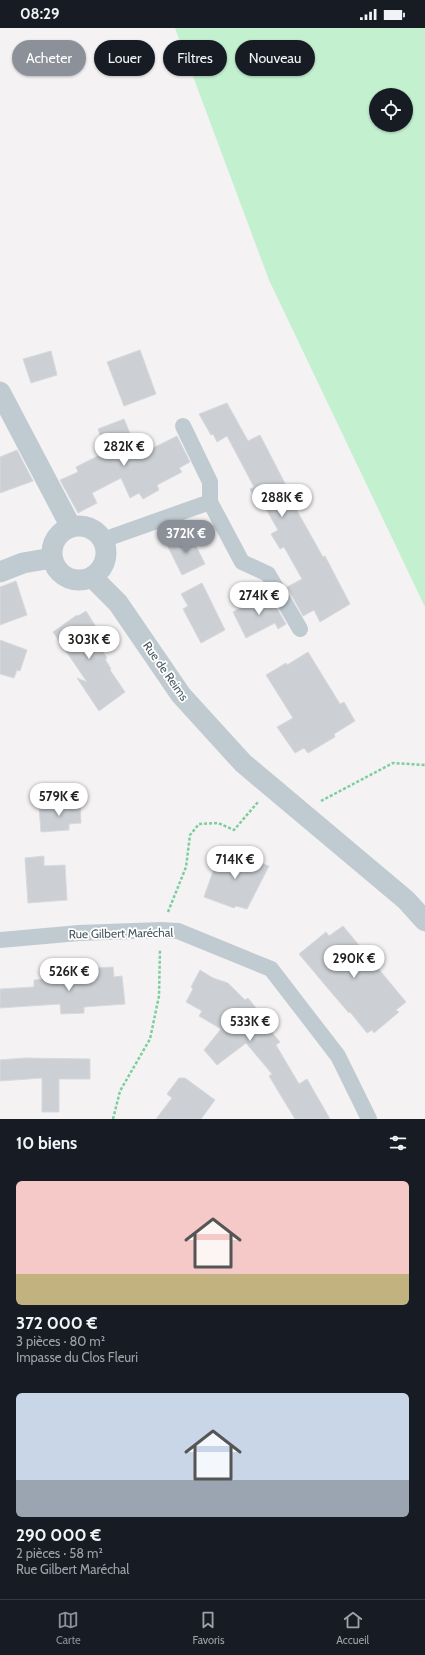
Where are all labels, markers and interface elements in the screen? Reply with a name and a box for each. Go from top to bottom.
text: 08:29 [20,5,59,23]
chip: Acheter [12,40,86,76]
chip: Louer [94,40,155,76]
chip: Filtres [163,40,227,76]
chip: Nouveau [235,40,315,76]
map controls [369,88,413,132]
button: locate [369,88,413,132]
pin: 282K € [91,433,157,467]
text: 282K € [103,438,145,454]
pin: 288K € [249,484,315,518]
text: 288K € [261,489,303,505]
pin: 372K € [153,520,219,554]
text: 372K € [166,525,206,541]
pin: 274K € [226,582,292,616]
text: 274K € [239,587,279,603]
pin: 303K € [56,626,122,660]
text: 303K € [68,631,110,647]
street label: Rue de Reims [140,638,192,704]
pin: 579K € [26,783,92,817]
text: 579K € [39,788,79,804]
pin: 714K € [202,846,268,880]
text: 714K € [216,851,254,867]
street label: Rue Gilbert Maréchal [69,925,174,941]
pin: 290K € [321,945,387,979]
text: 290K € [333,950,375,966]
pin: 526K € [36,958,102,992]
text: 526K € [49,963,89,979]
pin: 533K € [217,1008,283,1042]
text: 533K € [230,1013,270,1029]
icon: filters [387,1132,409,1154]
text: 10 biens [16,1133,77,1153]
icon: home [177,1207,249,1279]
text: 372 000 € [16,1313,97,1333]
text: 3 pièces · 80 m² [16,1333,105,1349]
text: Impasse du Clos Fleuri [16,1349,138,1365]
icon: home [177,1419,249,1491]
text: 290 000 € [16,1525,101,1545]
text: 2 pièces · 58 m² [16,1545,103,1561]
text: Rue Gilbert Maréchal [16,1561,129,1577]
tab: Carte [56,1609,81,1647]
tab: Favoris [193,1609,224,1647]
tab: Accueil [336,1609,369,1647]

